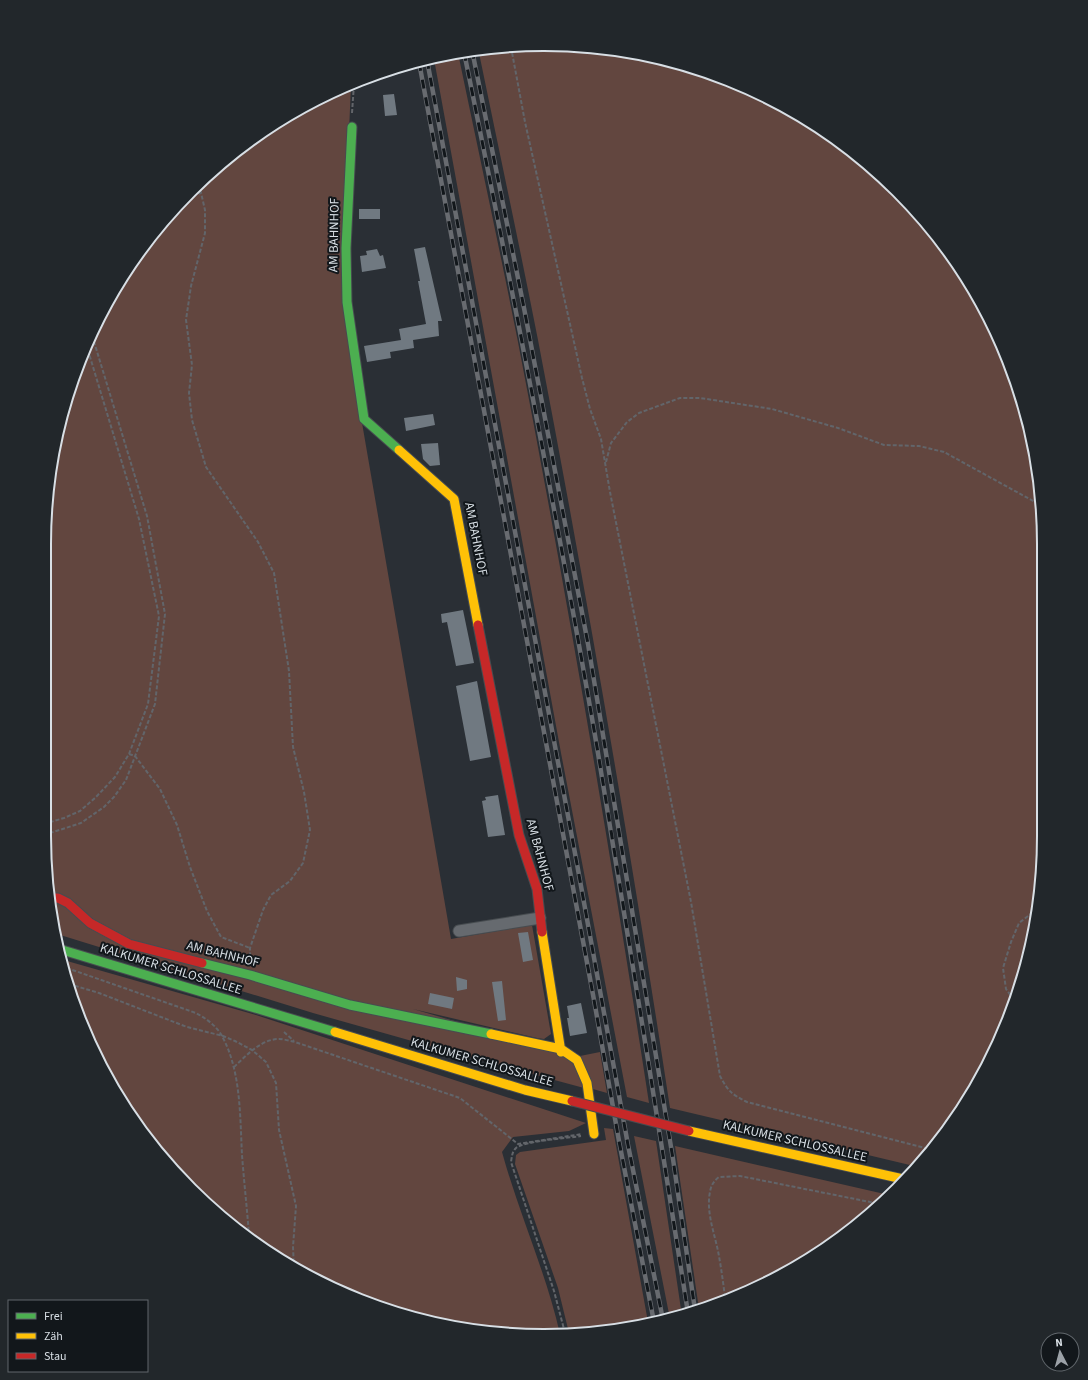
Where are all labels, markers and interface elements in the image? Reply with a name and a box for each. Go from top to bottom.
street label: AM BAHNHOF [324,197,344,272]
street label: AM BAHNHOF [460,501,492,578]
street label: AM BAHNHOF [522,817,558,894]
street label: AM BAHNHOF [185,936,262,972]
street label: KALKUMER SCHLOSSALLEE [98,939,244,999]
street label: KALKUMER SCHLOSSALLEE [409,1033,555,1091]
street label: KALKUMER SCHLOSSALLEE [721,1116,869,1166]
legend [8,1300,148,1372]
text: Frei [44,1308,63,1325]
text: Zäh [44,1328,63,1345]
north arrow [1040,1332,1080,1372]
text: N [1055,1335,1063,1350]
text: Stau [44,1348,67,1365]

